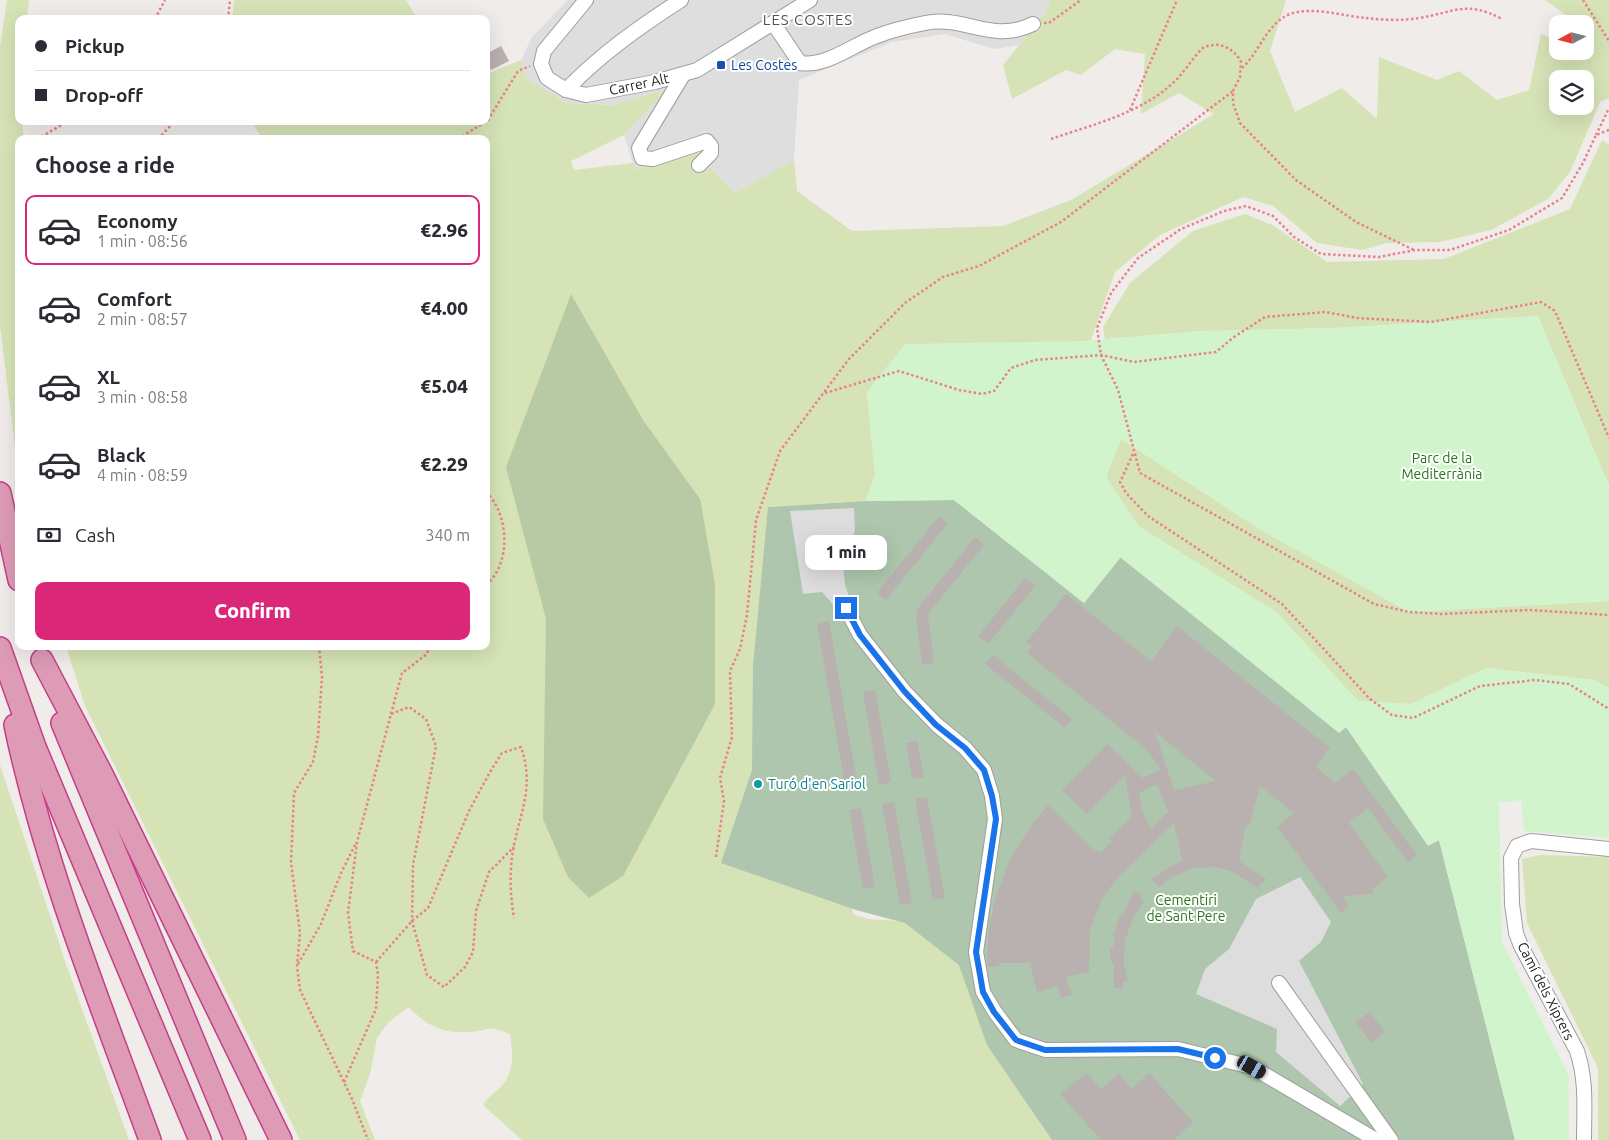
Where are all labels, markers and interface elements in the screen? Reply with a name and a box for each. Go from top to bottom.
district label: LES COSTES [763,11,853,28]
north arrow [1549,15,1594,60]
map controls [1549,15,1594,115]
text: Pickup [65,35,125,57]
place label: Les Costes [731,57,797,73]
marker: Les Costes [715,59,727,71]
street label: Carrer Alt [608,70,671,98]
button: layers [1549,70,1594,115]
text: Drop-off [65,84,143,106]
text: Choose a ride [35,152,175,177]
icon: car [37,208,82,253]
text: Economy [97,210,178,232]
text: €2.96 [420,219,468,241]
text: 1 min · 08:56 [97,232,188,250]
icon: car [37,286,82,331]
text: Comfort [97,288,172,310]
text: €4.00 [420,297,468,319]
text: 2 min · 08:57 [97,310,188,328]
icon: car [37,364,82,409]
text: XL [97,366,120,388]
text: €5.04 [420,375,468,397]
text: 3 min · 08:58 [97,388,188,406]
icon: car [37,442,82,487]
text: Black [97,444,146,466]
park label: Parc de la Mediterrània [1401,450,1483,482]
text: €2.29 [420,453,468,475]
text: 4 min · 08:59 [97,466,188,484]
icon: cash [35,521,63,549]
text: Cash [75,524,116,546]
text: 340 m [425,526,470,544]
callout: 1 min [805,536,887,570]
text: 1 min [826,543,866,561]
button: Confirm [35,582,470,640]
route end [835,597,857,619]
place label: Turó d'en Sariol [768,776,866,792]
marker: Turó d'en Sariol [752,778,764,790]
park label: Cementiri de Sant Pere [1146,892,1226,924]
street label: Camí dels Xiprers [1514,939,1578,1043]
route start [1204,1047,1226,1069]
car [1235,1053,1268,1081]

